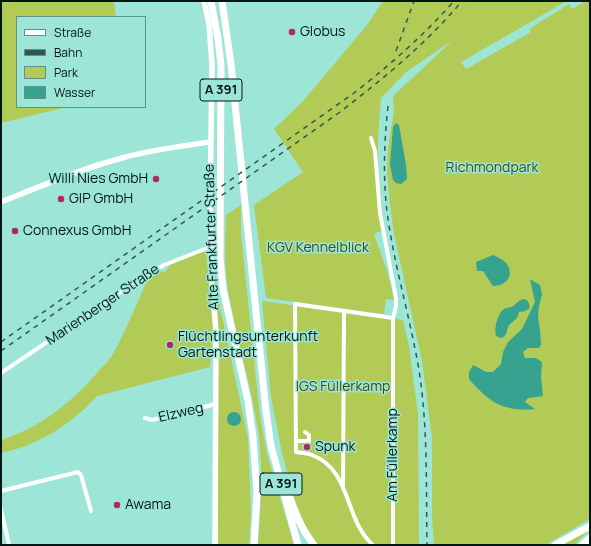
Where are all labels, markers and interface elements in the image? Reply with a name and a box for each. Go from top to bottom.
legend [16,16,146,108]
text: Straße [54,24,91,41]
place label: Globus [300,24,345,40]
marker: Globus [287,27,297,37]
text: Bahn [54,44,82,61]
text: Park [54,64,78,81]
road number: A 391 [200,79,242,101]
text: Wasser [54,84,95,101]
park label: Richmondpark [446,160,538,176]
street label: Alte Frankfurter Straße [201,164,223,310]
place label: Willi Nies GmbH [49,171,148,187]
marker: Willi Nies GmbH [151,174,161,184]
place label: GIP GmbH [69,191,133,207]
marker: GIP GmbH [56,194,66,204]
place label: Connexus GmbH [23,223,131,239]
marker: Connexus GmbH [10,226,20,236]
park label: KGV Kennelblick [267,240,369,256]
street label: Marienberger Straße [43,261,163,349]
place label: Flüchtlingsunterkunft Gartenstadt [178,329,318,362]
marker: Flüchtlingsunterkunft Gartenstadt [165,340,175,350]
park label: IGS Füllerkamp [296,379,390,395]
street label: Elzweg [157,400,205,426]
street label: Am Füllerkamp [385,408,401,502]
place label: Spunk [315,439,355,455]
marker: Spunk [302,442,312,452]
road number: A 391 [260,473,302,495]
place label: Awama [125,497,171,513]
marker: Awama [112,500,122,510]

